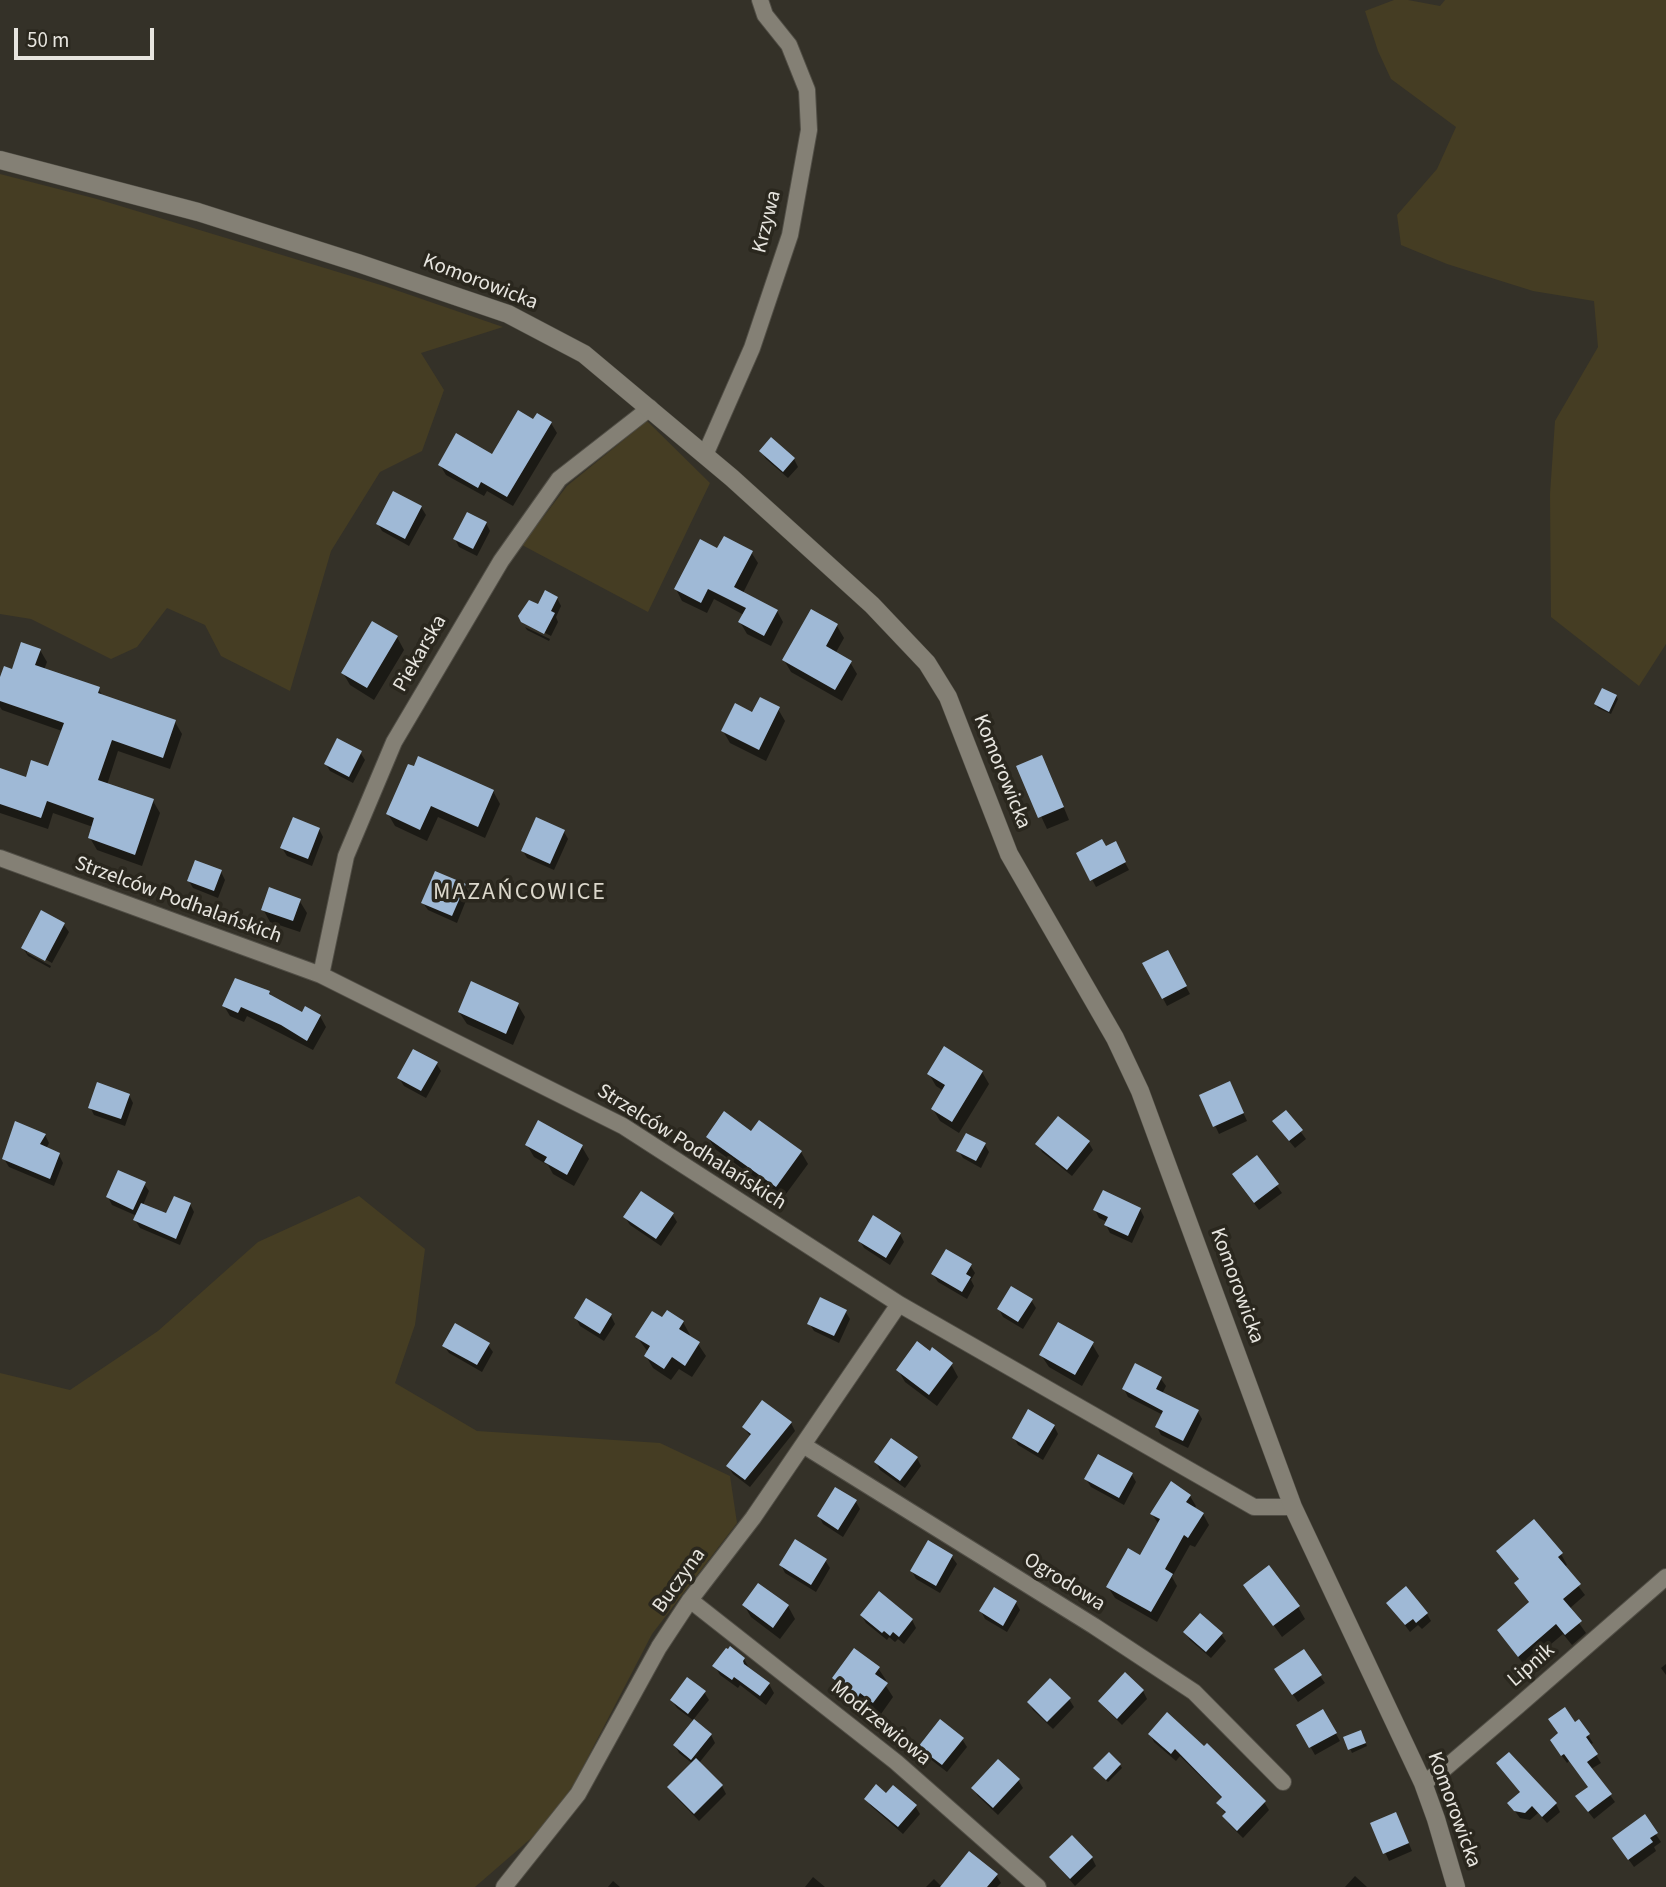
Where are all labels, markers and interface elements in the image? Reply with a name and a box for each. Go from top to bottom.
scale bar [18,14,158,58]
text: 50 m [27,25,69,55]
street label: Krzywa [748,188,788,256]
street label: Komorowicka [419,250,541,316]
street label: Piekarska [389,611,453,697]
street label: Komorowicka [967,711,1035,833]
street label: Strzelców Podhalańskich [71,852,285,950]
district label: MAZAŃCOWICE [434,880,606,908]
street label: Strzelców Podhalańskich [592,1079,790,1217]
street label: Komorowicka [1203,1225,1269,1347]
street label: Buczyna [648,1544,712,1618]
street label: Ogrodowa [1019,1548,1109,1618]
street label: Lipnik [1503,1639,1561,1693]
street label: Modrzewiowa [825,1676,935,1772]
street label: Komorowicka [1420,1749,1486,1871]

